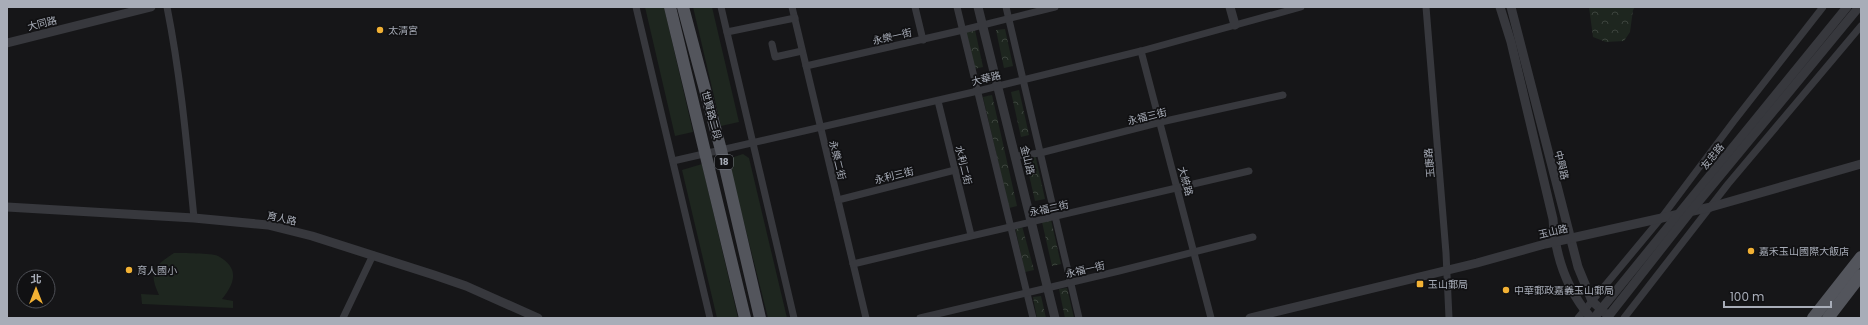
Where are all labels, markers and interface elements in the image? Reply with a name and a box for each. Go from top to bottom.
street label: 大同路 [26,13,58,34]
place label: 太清宮 [388,23,418,38]
marker: 太清宮 [375,25,385,35]
street label: 永樂一街 [871,25,913,48]
street label: 大華路 [970,68,1002,89]
street label: 世賢路二段 [698,89,725,141]
street label: 永福三街 [1126,104,1168,129]
street label: 永樂二街 [825,139,850,181]
street label: 友忠路 [1697,140,1728,173]
street label: 水利二街 [951,144,976,186]
street label: 金山路 [1017,144,1038,176]
street label: 玉康路 [1421,147,1438,179]
street label: 中興路 [1551,149,1572,181]
road number: 18 [715,155,733,169]
street label: 永利三街 [873,163,915,188]
street label: 大統路 [1174,165,1197,198]
street label: 永福二街 [1028,197,1070,220]
street label: 育人路 [266,208,298,229]
street label: 玉山路 [1537,221,1569,242]
place label: 嘉禾玉山國際大飯店 [1759,244,1849,259]
marker: 嘉禾玉山國際大飯店 [1746,246,1756,256]
street label: 永福一街 [1064,258,1106,281]
place label: 育人國小 [137,263,177,278]
marker: 育人國小 [124,265,134,275]
north arrow [16,269,56,309]
text: 北 [31,271,42,287]
place label: 玉山郵局 [1428,277,1468,292]
marker: 玉山郵局 [1415,279,1425,289]
place label: 中華郵政嘉義玉山郵局 [1514,283,1614,298]
scale bar [1724,283,1831,309]
marker: 中華郵政嘉義玉山郵局 [1501,285,1511,295]
text: 100 m [1730,288,1764,305]

